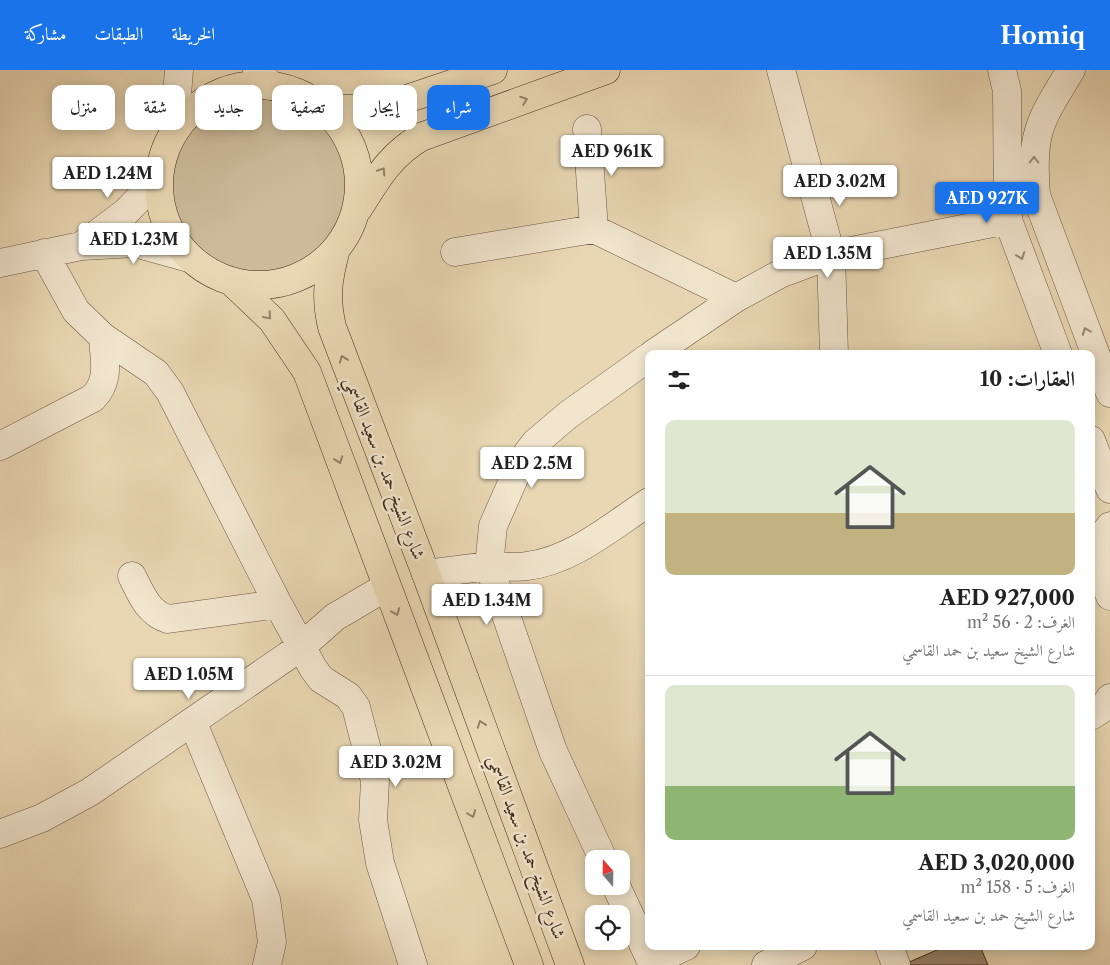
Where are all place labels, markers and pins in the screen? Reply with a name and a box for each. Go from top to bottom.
pin: AED 961K [560,134,664,177]
pin: AED 1.24M [51,156,165,199]
pin: AED 3.02M [783,164,897,207]
pin: AED 927K [935,182,1039,224]
pin: AED 1.23M [77,222,191,265]
pin: AED 1.35M [771,236,885,279]
pin: AED 2.5M [480,446,584,489]
pin: AED 1.34M [430,584,544,626]
pin: AED 1.05M [132,658,246,700]
pin: AED 3.02M [339,746,453,788]

